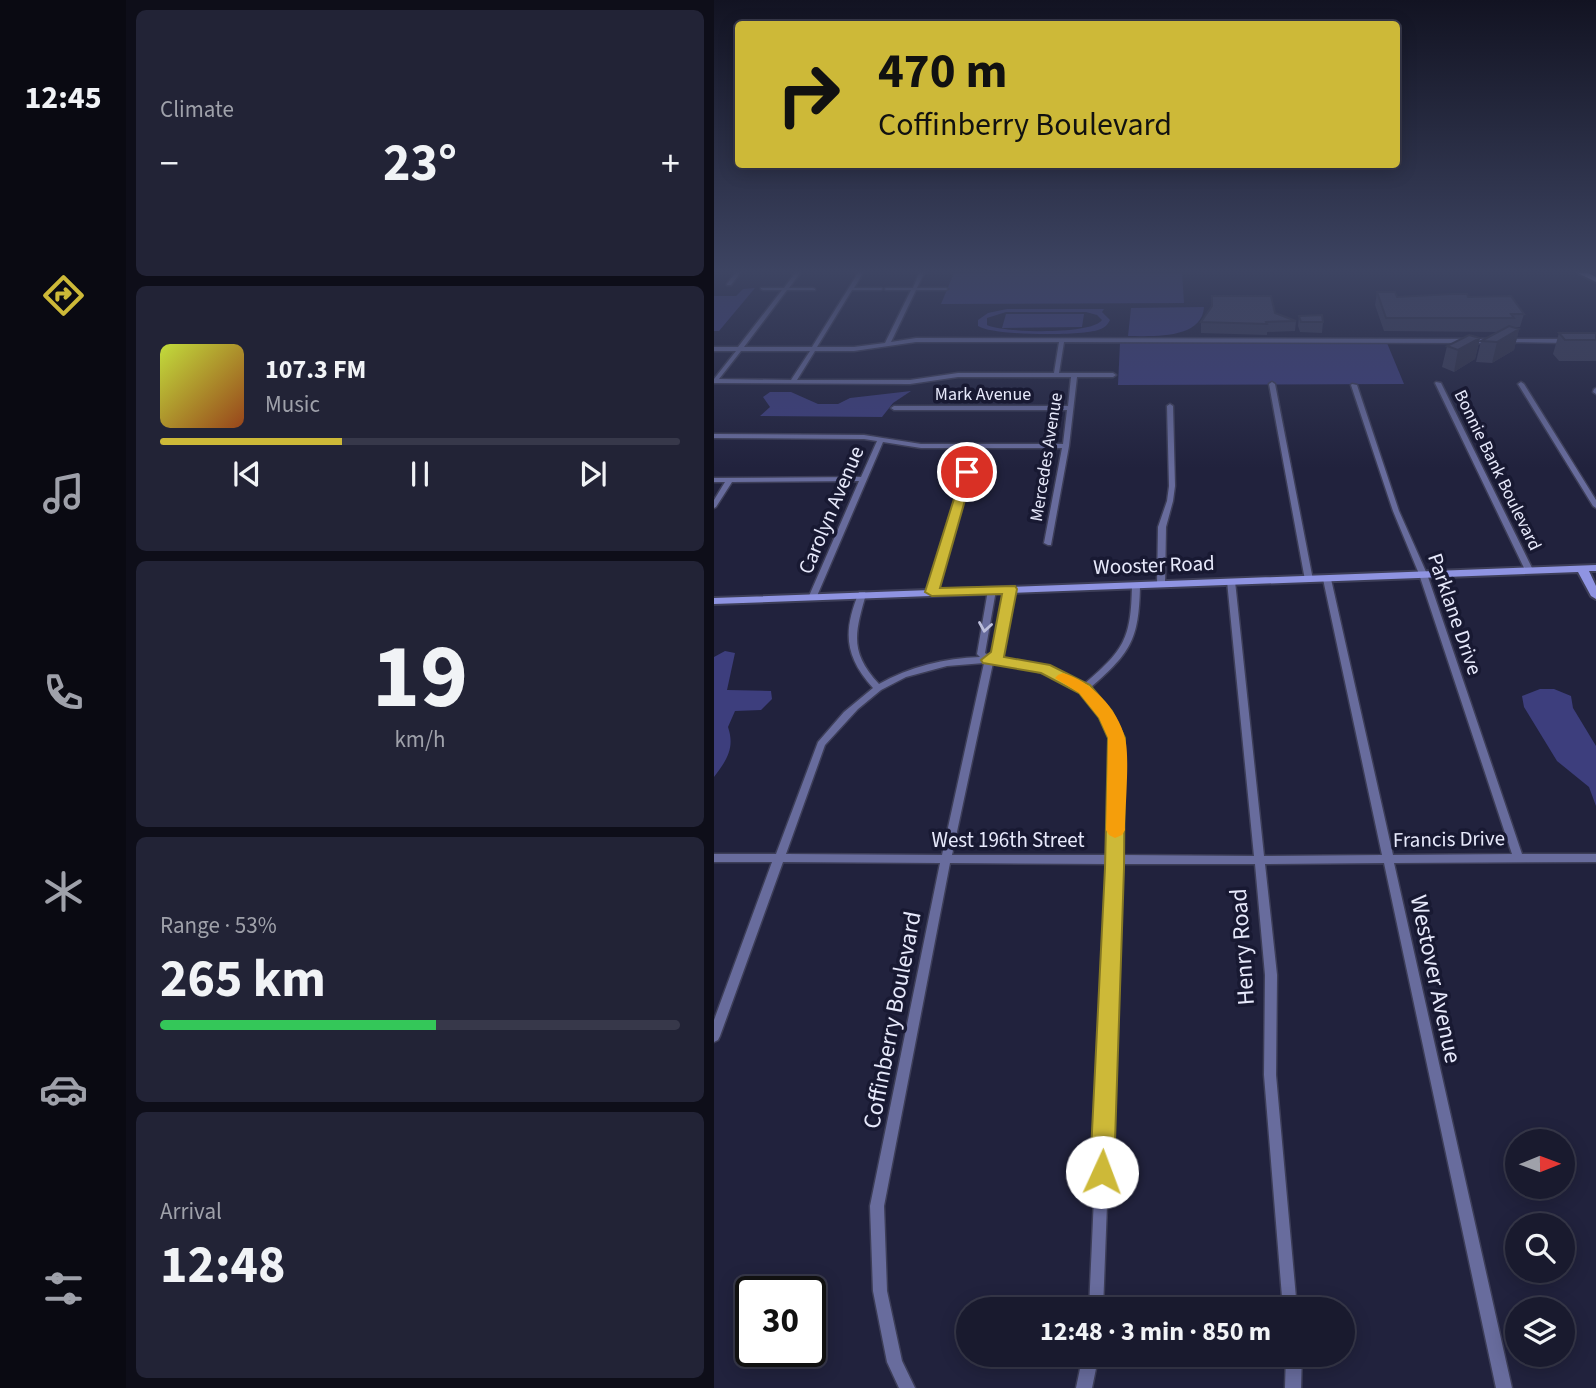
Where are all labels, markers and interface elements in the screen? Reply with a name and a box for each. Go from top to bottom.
text: 470 m [878,37,1007,107]
icon: right [763,49,854,140]
text: 12:45 [24,75,102,121]
text: Climate [160,93,234,126]
text: Coffinberry Boulevard [878,102,1172,148]
text: 23° [383,127,457,201]
text: − [160,137,179,191]
text: + [661,137,680,191]
icon: directions [39,271,88,320]
text: 107.3 FM [265,351,366,388]
street label: Mark Avenue [935,382,1031,407]
street label: Bonnie Bank Boulevard [1448,386,1547,555]
text: Music [265,388,320,421]
street label: Mercedes Avenue [1024,391,1069,523]
street label: Carolyn Avenue [791,441,871,579]
pin [937,442,997,502]
icon: arrive [948,453,986,491]
icon: previous [228,455,266,493]
icon: pause [401,455,439,493]
icon: next [574,455,612,493]
icon: music [39,469,88,518]
street label: Wooster Road [1093,548,1215,582]
street label: Parklane Drive [1420,549,1490,679]
text: 19 [372,613,468,742]
one-way arrow [978,621,993,633]
icon: phone [39,668,88,717]
text: km/h [394,723,446,756]
street label: Francis Drive [1393,823,1505,855]
street label: West 196th Street [931,825,1085,855]
icon: climate [39,867,88,916]
street label: Henry Road [1221,887,1264,1007]
street label: Westover Avenue [1401,892,1470,1066]
text: Range · 53% [160,909,277,942]
street label: Coffinberry Boulevard [854,909,931,1132]
text: 265 km [160,943,326,1017]
icon: car [39,1065,88,1114]
north arrow [1505,1129,1575,1199]
map controls [1505,1129,1575,1367]
position arrow [1065,1135,1139,1209]
text: Arrival [160,1195,222,1228]
button: search [1505,1213,1575,1283]
text: 12:48 [160,1229,285,1303]
icon: filters [39,1264,88,1313]
speed limit sign: 30 [735,1276,826,1367]
button: layers [1505,1297,1575,1367]
text: 12:48 · 3 min · 850 m [1040,1313,1271,1350]

